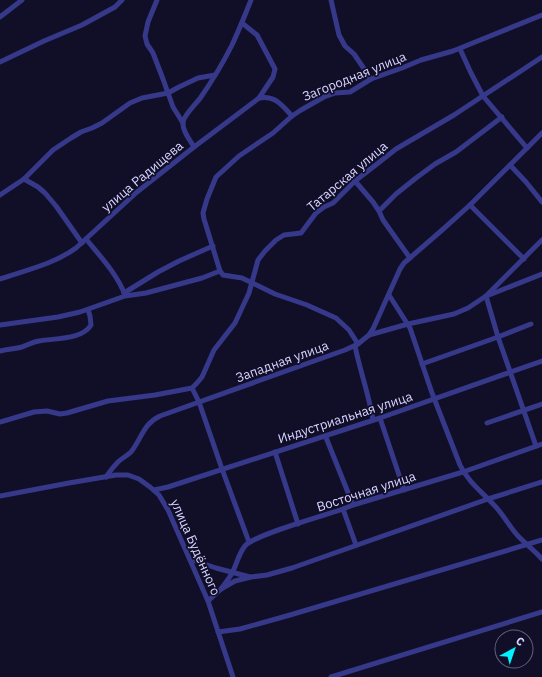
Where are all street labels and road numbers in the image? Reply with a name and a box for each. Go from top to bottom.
street label: Загородная улица [300,48,409,105]
street label: улица Радищева [98,137,187,216]
street label: Татарская улица [303,138,391,215]
street label: Западная улица [233,337,331,386]
street label: Индустриальная улица [276,388,415,447]
street label: Восточная улица [314,467,418,516]
street label: улица Будённого [167,496,224,598]

